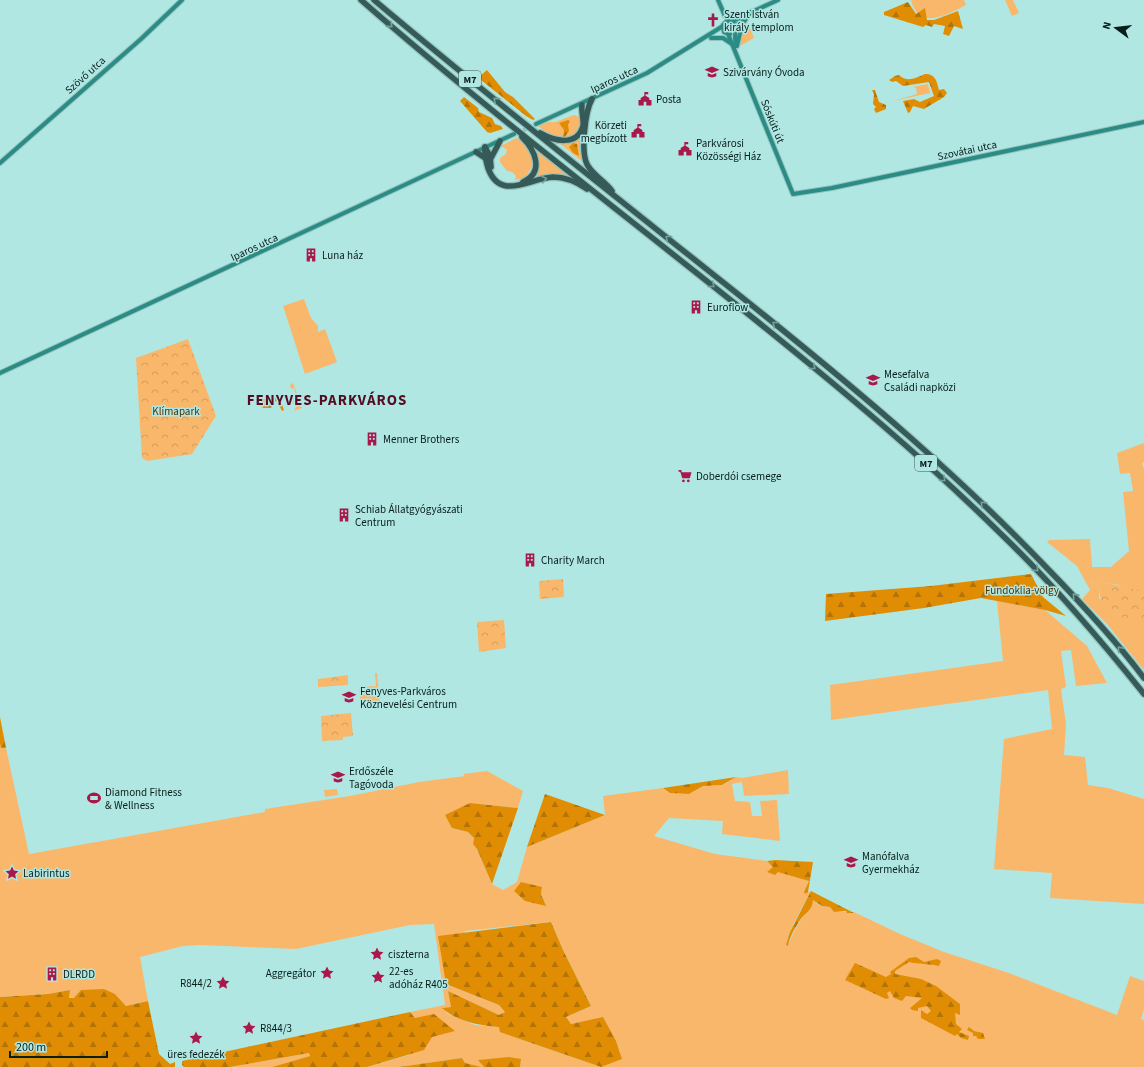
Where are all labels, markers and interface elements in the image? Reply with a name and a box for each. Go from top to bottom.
place label: Szent István király templom [724,7,794,35]
north arrow [1096,8,1136,48]
church icon: Szent István király templom [705,12,721,28]
text: N [1099,20,1115,31]
one-way arrow [386,21,393,28]
street label: Szövő utca [62,53,109,98]
street label: Iparos utca [588,62,640,97]
school or university icon: Szivárvány Óvoda [704,64,720,80]
place label: Szivárvány Óvoda [723,65,805,80]
road number: M7 [459,71,481,87]
public building icon: Posta [637,91,653,107]
place label: Posta [656,92,681,107]
street label: Sóskúti út [757,97,788,146]
one-way arrow [494,98,501,105]
place label: Körzeti megbízott [581,118,627,146]
public building icon: Körzeti megbízott [630,123,646,139]
place label: Parkvárosi Közösségi Ház [696,136,761,164]
street label: Szovátai utca [936,137,998,164]
public building icon: Parkvárosi Közösségi Ház [677,141,693,157]
one-way arrow [541,175,547,183]
street label: Iparos utca [228,230,280,265]
one-way arrow [665,235,672,242]
building icon: Luna ház [303,247,319,263]
place label: Luna ház [322,248,364,263]
one-way arrow [707,280,714,287]
building icon: Euroflow [688,299,704,315]
place label: Euroflow [707,300,748,315]
one-way arrow [772,322,779,329]
one-way arrow [808,362,815,369]
place label: Mesefalva Családi napközi [884,367,956,395]
school or university icon: Mesefalva Családi napközi [865,372,881,388]
district label: FENYVES-PARKVÁROS [247,390,407,411]
park label: Klímapark [152,404,200,419]
building icon: Menner Brothers [364,431,380,447]
place label: Menner Brothers [383,432,460,447]
road number: M7 [915,455,937,471]
supermarket icon: Doberdói csemege [677,468,693,484]
place label: Doberdói csemege [696,469,782,484]
one-way arrow [938,474,946,482]
one-way arrow [980,501,988,509]
place label: Schiab Állatgyógyászati Centrum [355,502,463,530]
building icon: Schiab Állatgyógyászati Centrum [336,507,352,523]
building icon: Charity March [522,552,538,568]
place label: Charity March [541,553,605,568]
one-way arrow [1032,564,1039,572]
park label: Fundoklia-völgy [985,583,1059,598]
one-way arrow [1072,593,1079,601]
one-way arrow [1118,646,1125,654]
place label: Fenyves-Parkváros Köznevelési Centrum [360,684,457,712]
school or university icon: Fenyves-Parkváros Köznevelési Centrum [341,689,357,705]
place label: Erdőszéle Tagóvoda [349,764,394,792]
school or university icon: Erdőszéle Tagóvoda [330,769,346,785]
place label: Diamond Fitness & Wellness [105,785,182,813]
sports icon: Diamond Fitness & Wellness [86,790,102,806]
place label: Manófalva Gyermekház [862,849,920,877]
school or university icon: Manófalva Gyermekház [843,854,859,870]
place icon: Labirintus [4,865,20,881]
place label: Labirintus [23,866,70,881]
place icon: ciszterna [369,946,385,962]
place label: ciszterna [388,947,429,962]
place label: 22-es adóház R405 [389,964,448,992]
place icon: Aggregátor [319,965,335,981]
building icon: DLRDD [44,966,60,982]
place label: Aggregátor [266,966,316,981]
place label: DLRDD [63,967,95,982]
place icon: 22-es adóház R405 [370,969,386,985]
place icon: R844/2 [215,975,231,991]
place label: R844/2 [180,976,212,991]
place icon: R844/3 [241,1020,257,1036]
place label: R844/3 [260,1021,292,1036]
place icon: üres fedezék [188,1030,204,1046]
scale bar [10,1033,107,1059]
text: 200 m [16,1039,46,1056]
place label: üres fedezék [167,1047,225,1062]

